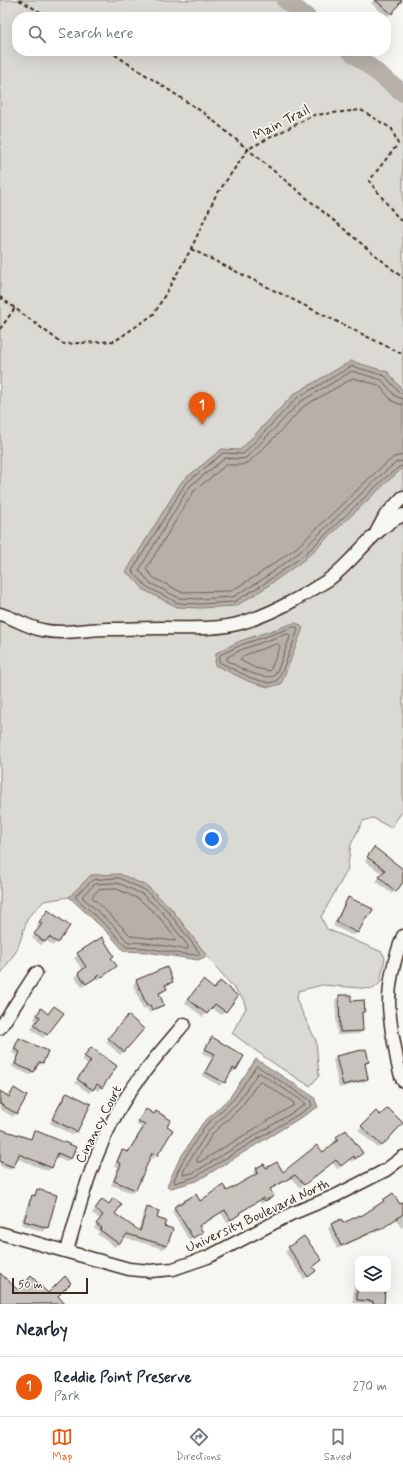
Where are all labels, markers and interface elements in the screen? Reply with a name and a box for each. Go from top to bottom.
search box [12,12,391,56]
icon: search [26,23,48,45]
text: Search here [58,24,134,44]
street label: Main Trail [250,101,313,145]
pin: 1 [189,392,215,425]
your location [202,829,222,849]
street label: Cinancy Court [71,1082,126,1167]
street label: University Boulevard North [183,1175,332,1257]
map controls [355,1256,391,1292]
button: layers [355,1256,391,1292]
scale bar [12,1276,88,1295]
text: 50 m [18,1278,43,1292]
text: Nearby [16,1319,68,1341]
text: Reddie Point Preserve [54,1368,192,1388]
text: 1 [26,1378,32,1395]
text: 270 m [352,1378,387,1395]
text: Park [54,1388,80,1405]
tab: Map [51,1426,73,1464]
tab: Directions [176,1426,221,1464]
tab: Saved [324,1426,352,1464]

